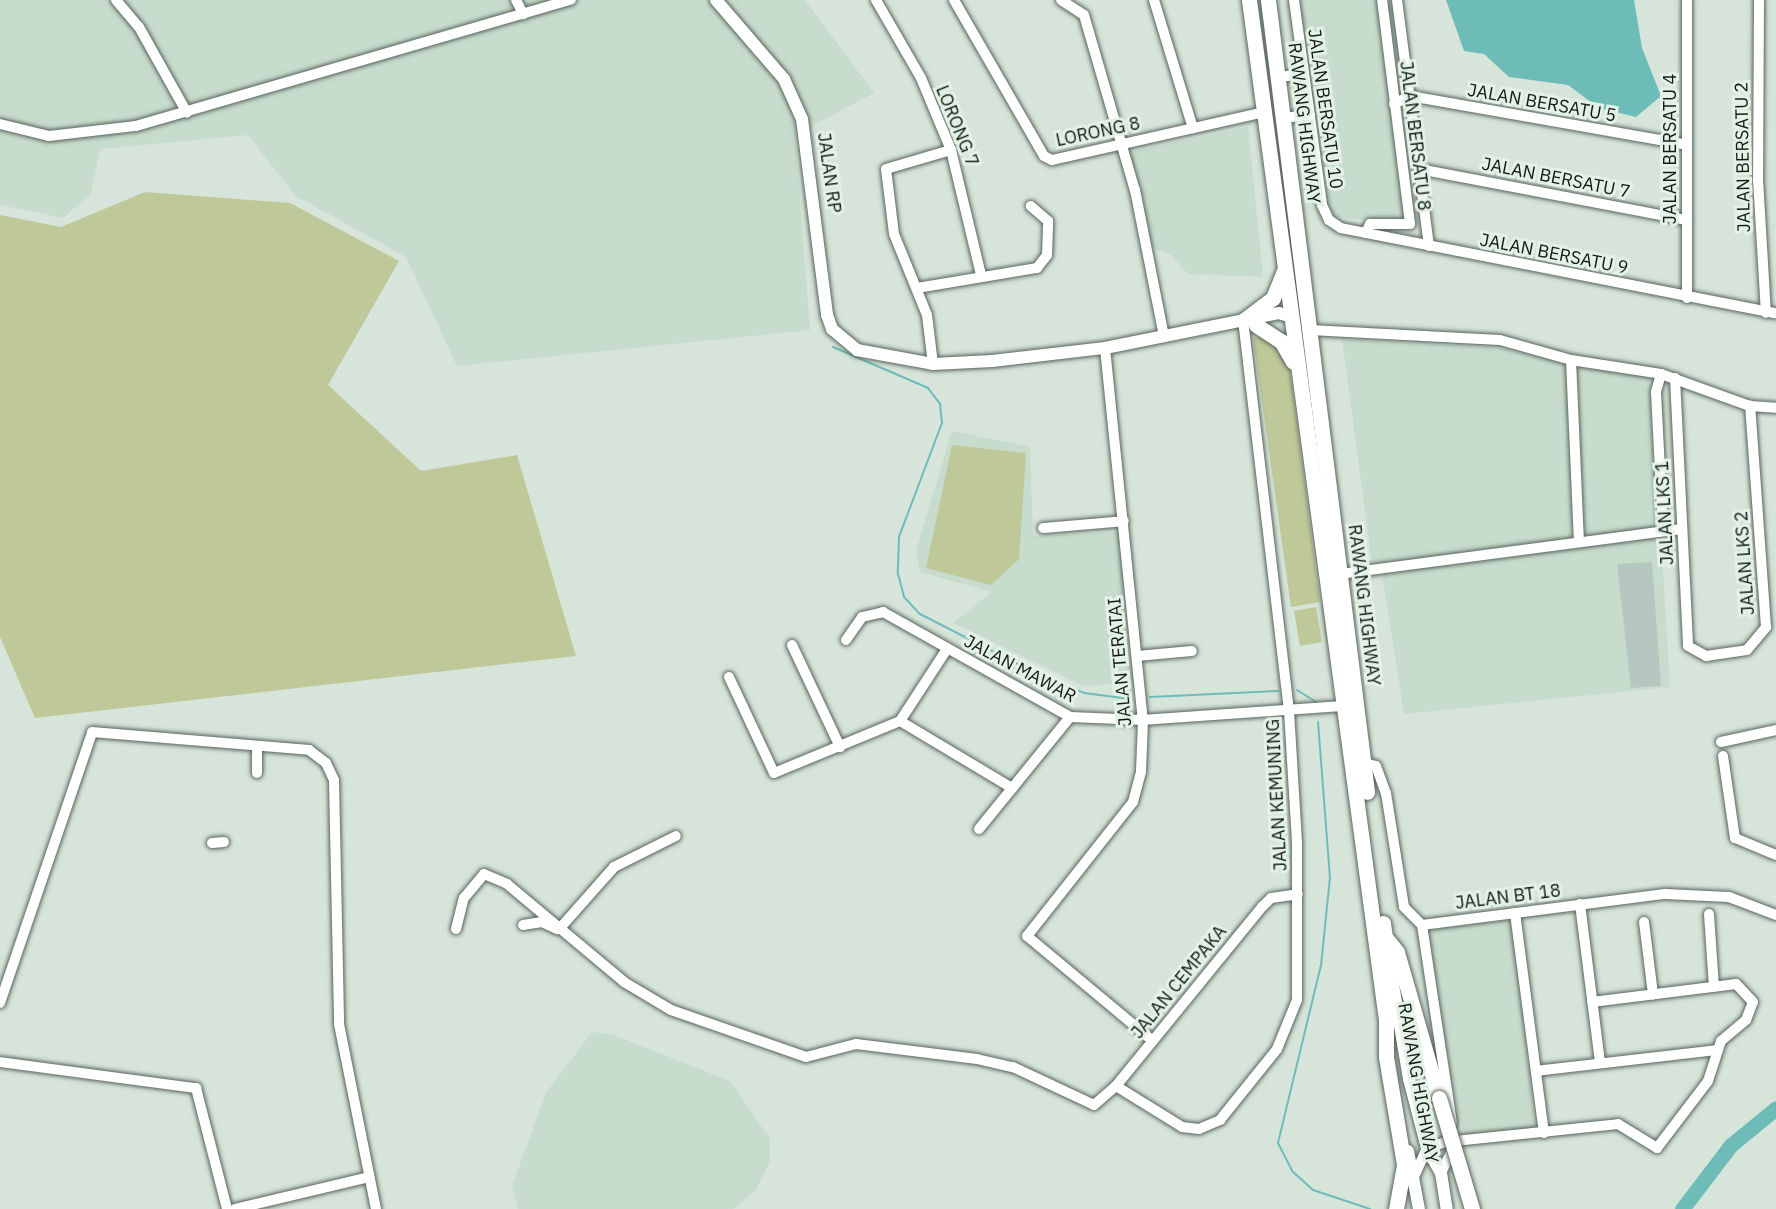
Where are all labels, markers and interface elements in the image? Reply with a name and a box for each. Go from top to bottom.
street label: JALAN BERSATU 10 [1303,28,1347,190]
street label: RAWANG HIGHWAY [1283,41,1325,205]
street label: JALAN BERSATU 8 [1395,60,1435,212]
street label: JALAN BERSATU 4 [1659,74,1681,224]
street label: JALAN BERSATU 5 [1466,79,1618,127]
street label: LORONG 7 [931,82,983,170]
street label: JALAN BERSATU 2 [1731,82,1755,232]
street label: LORONG 8 [1054,113,1142,151]
street label: JALAN RP [813,131,845,215]
street label: JALAN BERSATU 7 [1480,153,1632,203]
street label: JALAN BERSATU 9 [1478,229,1630,279]
street label: JALAN LKS 1 [1651,460,1679,566]
street label: JALAN LKS 2 [1731,510,1759,616]
street label: RAWANG HIGHWAY [1343,523,1385,687]
street label: JALAN TERATAI [1104,597,1136,727]
street label: JALAN MAWAR [960,630,1080,708]
street label: JALAN KEMUNING [1262,718,1292,872]
street label: JALAN BT 18 [1454,880,1562,914]
street label: JALAN CEMPAKA [1127,921,1231,1043]
street label: RAWANG HIGHWAY [1393,1001,1443,1165]

